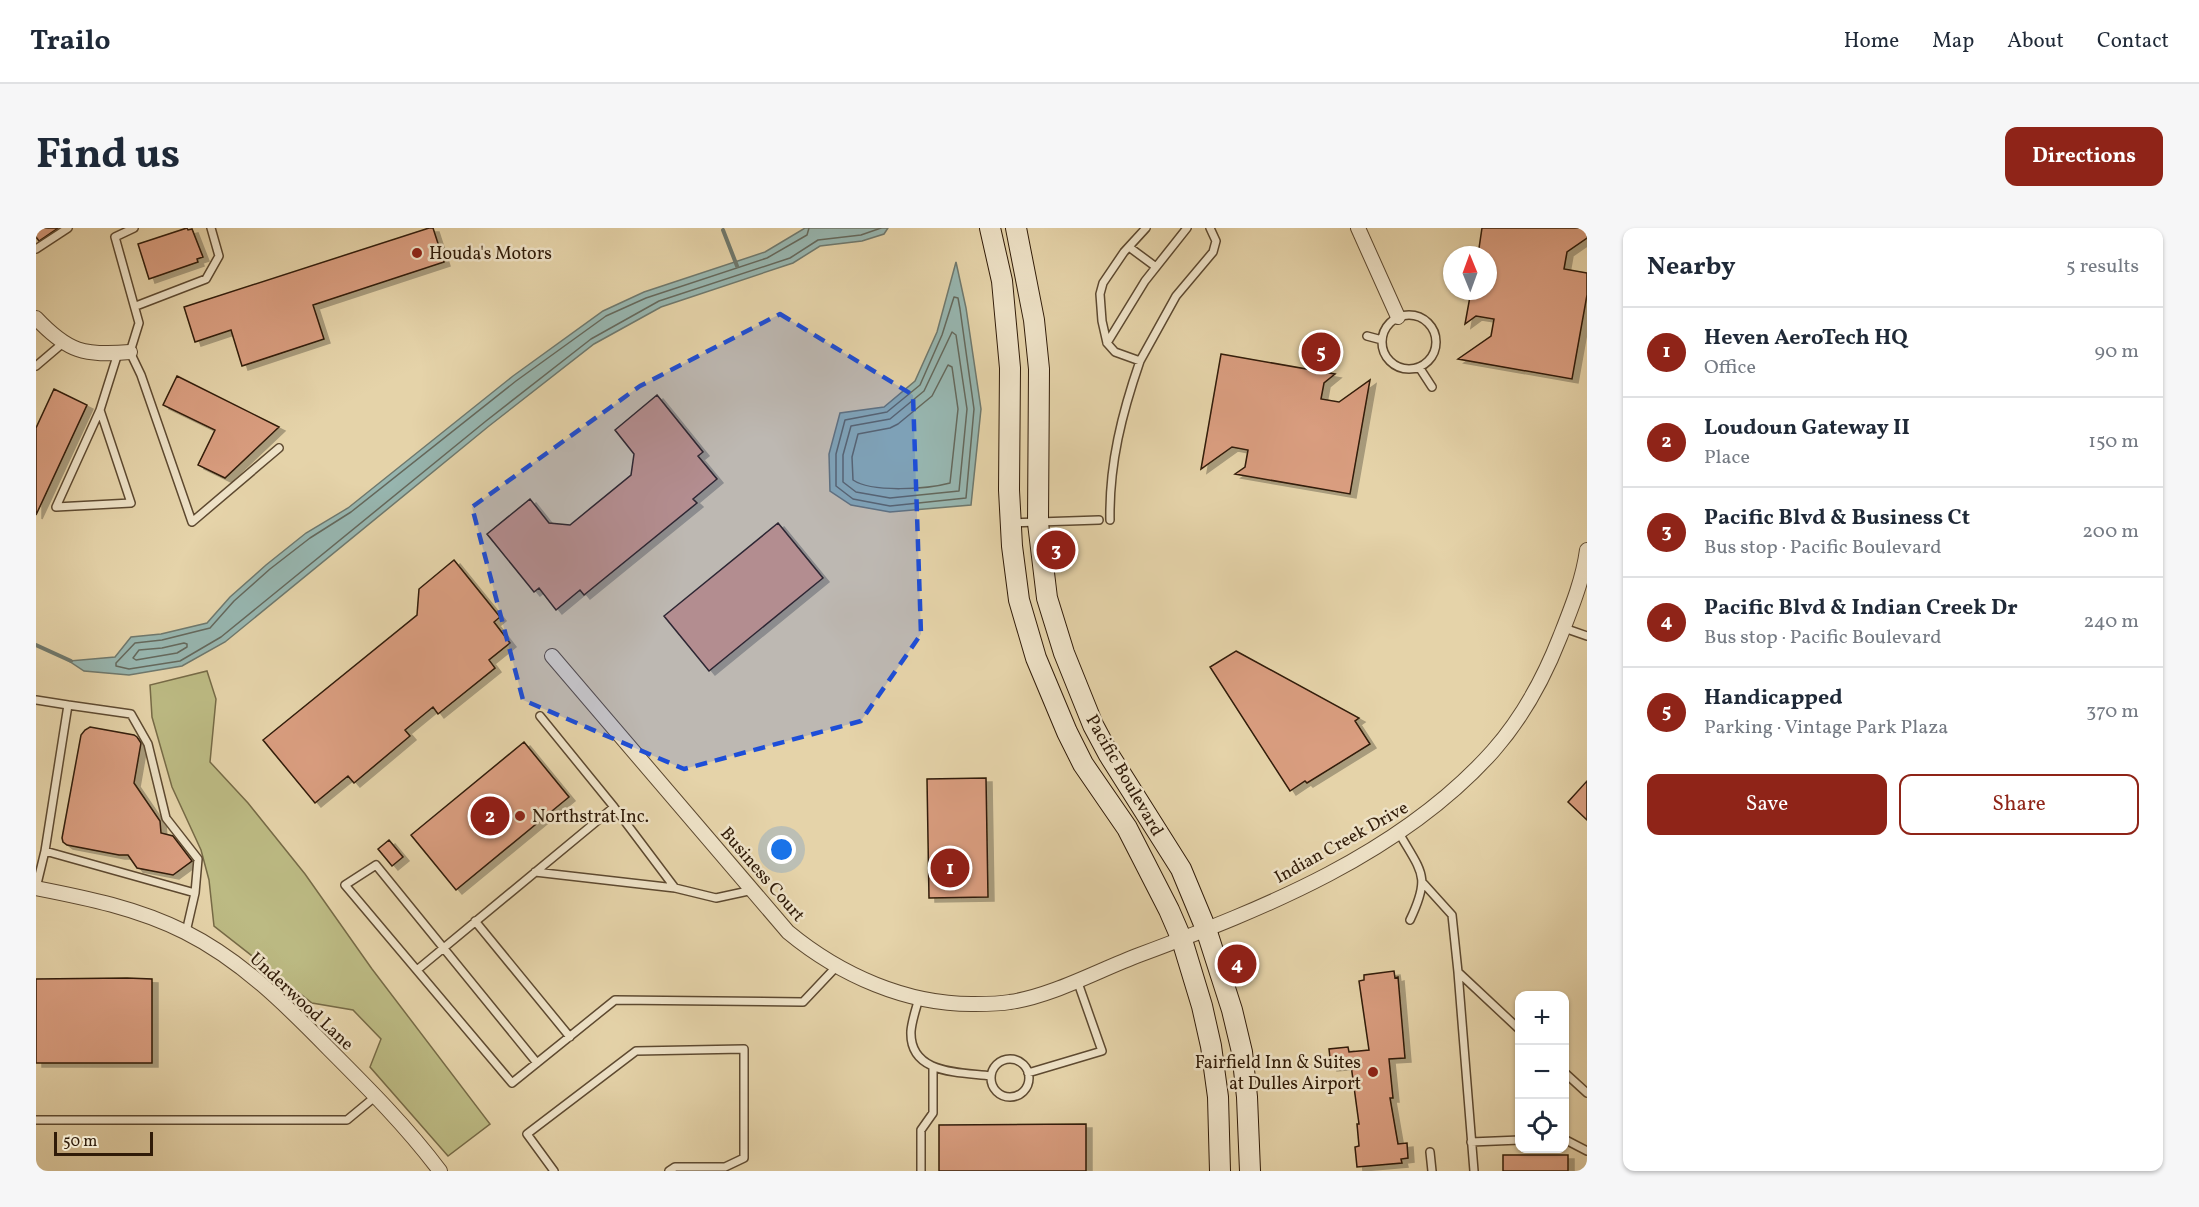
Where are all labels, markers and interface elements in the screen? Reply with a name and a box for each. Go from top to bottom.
text: Trailo [30,22,111,61]
text: Home [1844,27,1899,56]
text: Map [1932,27,1974,56]
text: About [2007,27,2064,56]
text: Contact [2097,27,2169,56]
text: Find us [36,127,180,186]
button: Directions [2005,127,2163,186]
place label: Houda's Motors [429,242,552,267]
marker: Houda's Motors [410,246,424,260]
north arrow [1443,246,1497,300]
text: Nearby [1647,249,1736,285]
text: 5 results [2066,253,2139,281]
text: Heven AeroTech HQ [1704,323,1908,354]
pin: 5 [1302,330,1340,374]
text: 1 [1662,338,1671,366]
text: 90 m [2095,338,2139,366]
text: Office [1704,354,1756,382]
text: Loudoun Gateway II [1704,413,1910,444]
text: 2 [1661,428,1672,456]
text: 150 m [2088,428,2139,456]
text: Place [1704,444,1750,472]
text: Pacific Blvd & Business Ct [1704,503,1970,534]
text: 3 [1661,518,1672,546]
text: 200 m [2082,518,2139,546]
pin: 3 [1036,528,1076,572]
text: Bus stop · Pacific Boulevard [1704,534,1942,562]
text: Pacific Blvd & Indian Creek Dr [1704,593,2018,624]
text: 4 [1660,608,1673,636]
text: 240 m [2084,608,2139,636]
text: Bus stop · Pacific Boulevard [1704,624,1942,652]
text: Handicapped [1704,683,1843,714]
text: 5 [1662,698,1671,726]
text: 370 m [2086,698,2139,726]
street label: Pacific Boulevard [1079,710,1169,841]
text: Parking · Vintage Park Plaza [1704,714,1948,742]
button: Save [1647,774,1887,835]
button: Share [1899,774,2139,835]
pin: 2 [470,794,510,838]
street label: Indian Creek Drive [1270,796,1413,891]
place label: Northstrat Inc. [532,805,649,830]
marker: Northstrat Inc. [513,809,527,823]
street label: Business Court [714,822,810,928]
your location [767,835,796,864]
pin: 1 [930,846,970,890]
pin: 4 [1218,942,1256,986]
street label: Underwood Lane [243,947,359,1057]
map controls [1515,991,1569,1153]
button: + [1515,991,1569,1045]
button: − [1515,1045,1569,1099]
place label: Fairfield Inn & Suites at Dulles Airport [1195,1051,1361,1097]
marker: Fairfield Inn & Suites at Dulles Airport [1366,1065,1380,1079]
button: locate [1515,1099,1569,1153]
scale bar [54,1129,153,1156]
text: 50 m [63,1131,97,1153]

